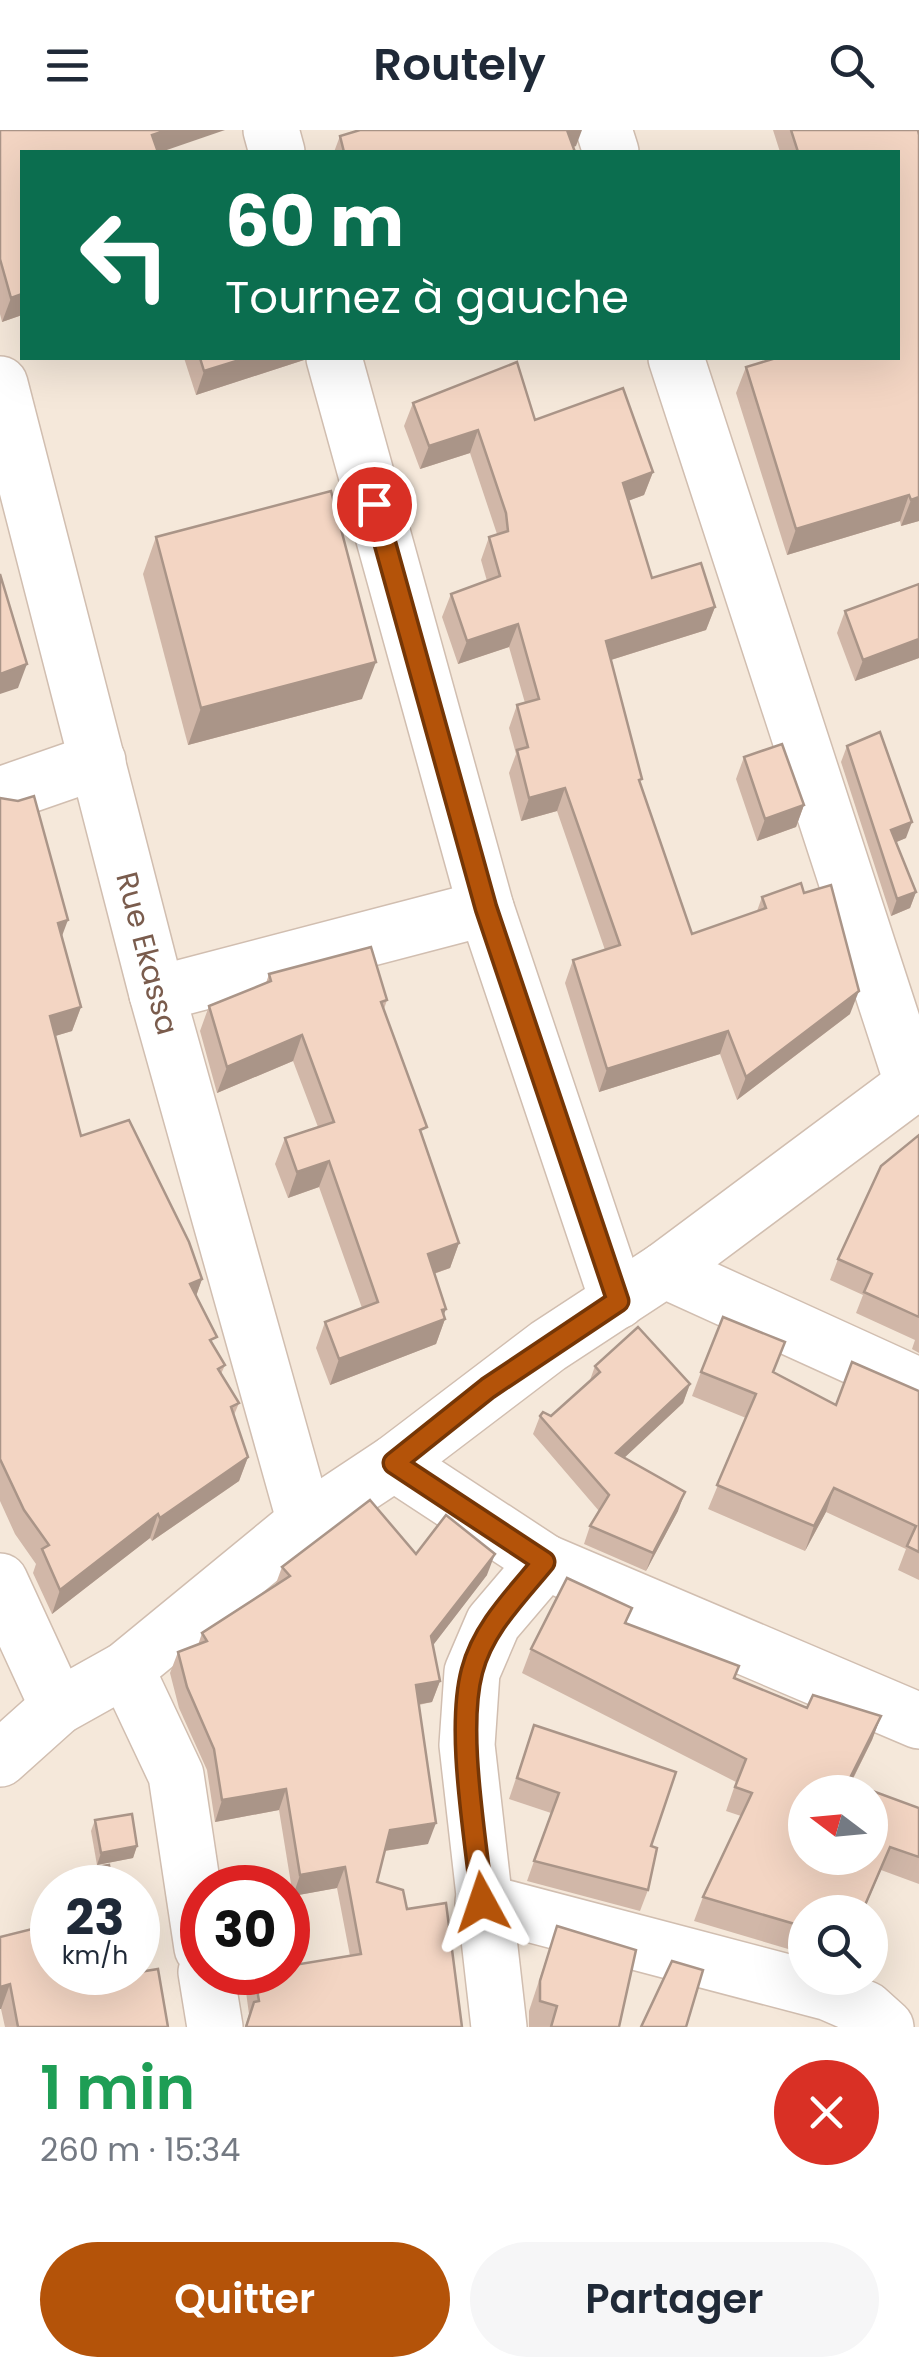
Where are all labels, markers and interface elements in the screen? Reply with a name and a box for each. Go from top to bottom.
text: Routely [373,33,546,96]
icon: menu [40,38,95,93]
icon: search [824,38,879,93]
text: 60 m [225,172,404,271]
icon: left [60,190,190,320]
text: Tournez à gauche [225,266,629,329]
pin [332,462,417,547]
icon: arrive [347,477,402,532]
street label: Rue Ekassa [105,867,189,1040]
north arrow [788,1775,888,1875]
map controls [788,1775,888,1995]
position arrow [430,1850,534,1954]
speed limit sign: 30 [180,1865,310,1995]
text: 23 [66,1882,124,1953]
button: search [788,1895,888,1995]
text: km/h [62,1938,128,1973]
text: 1 min [40,2046,195,2130]
button: close [774,2060,879,2165]
text: 260 m · 15:34 [40,2127,240,2172]
button: Quitter [40,2242,450,2357]
button: Partager [470,2242,879,2357]

